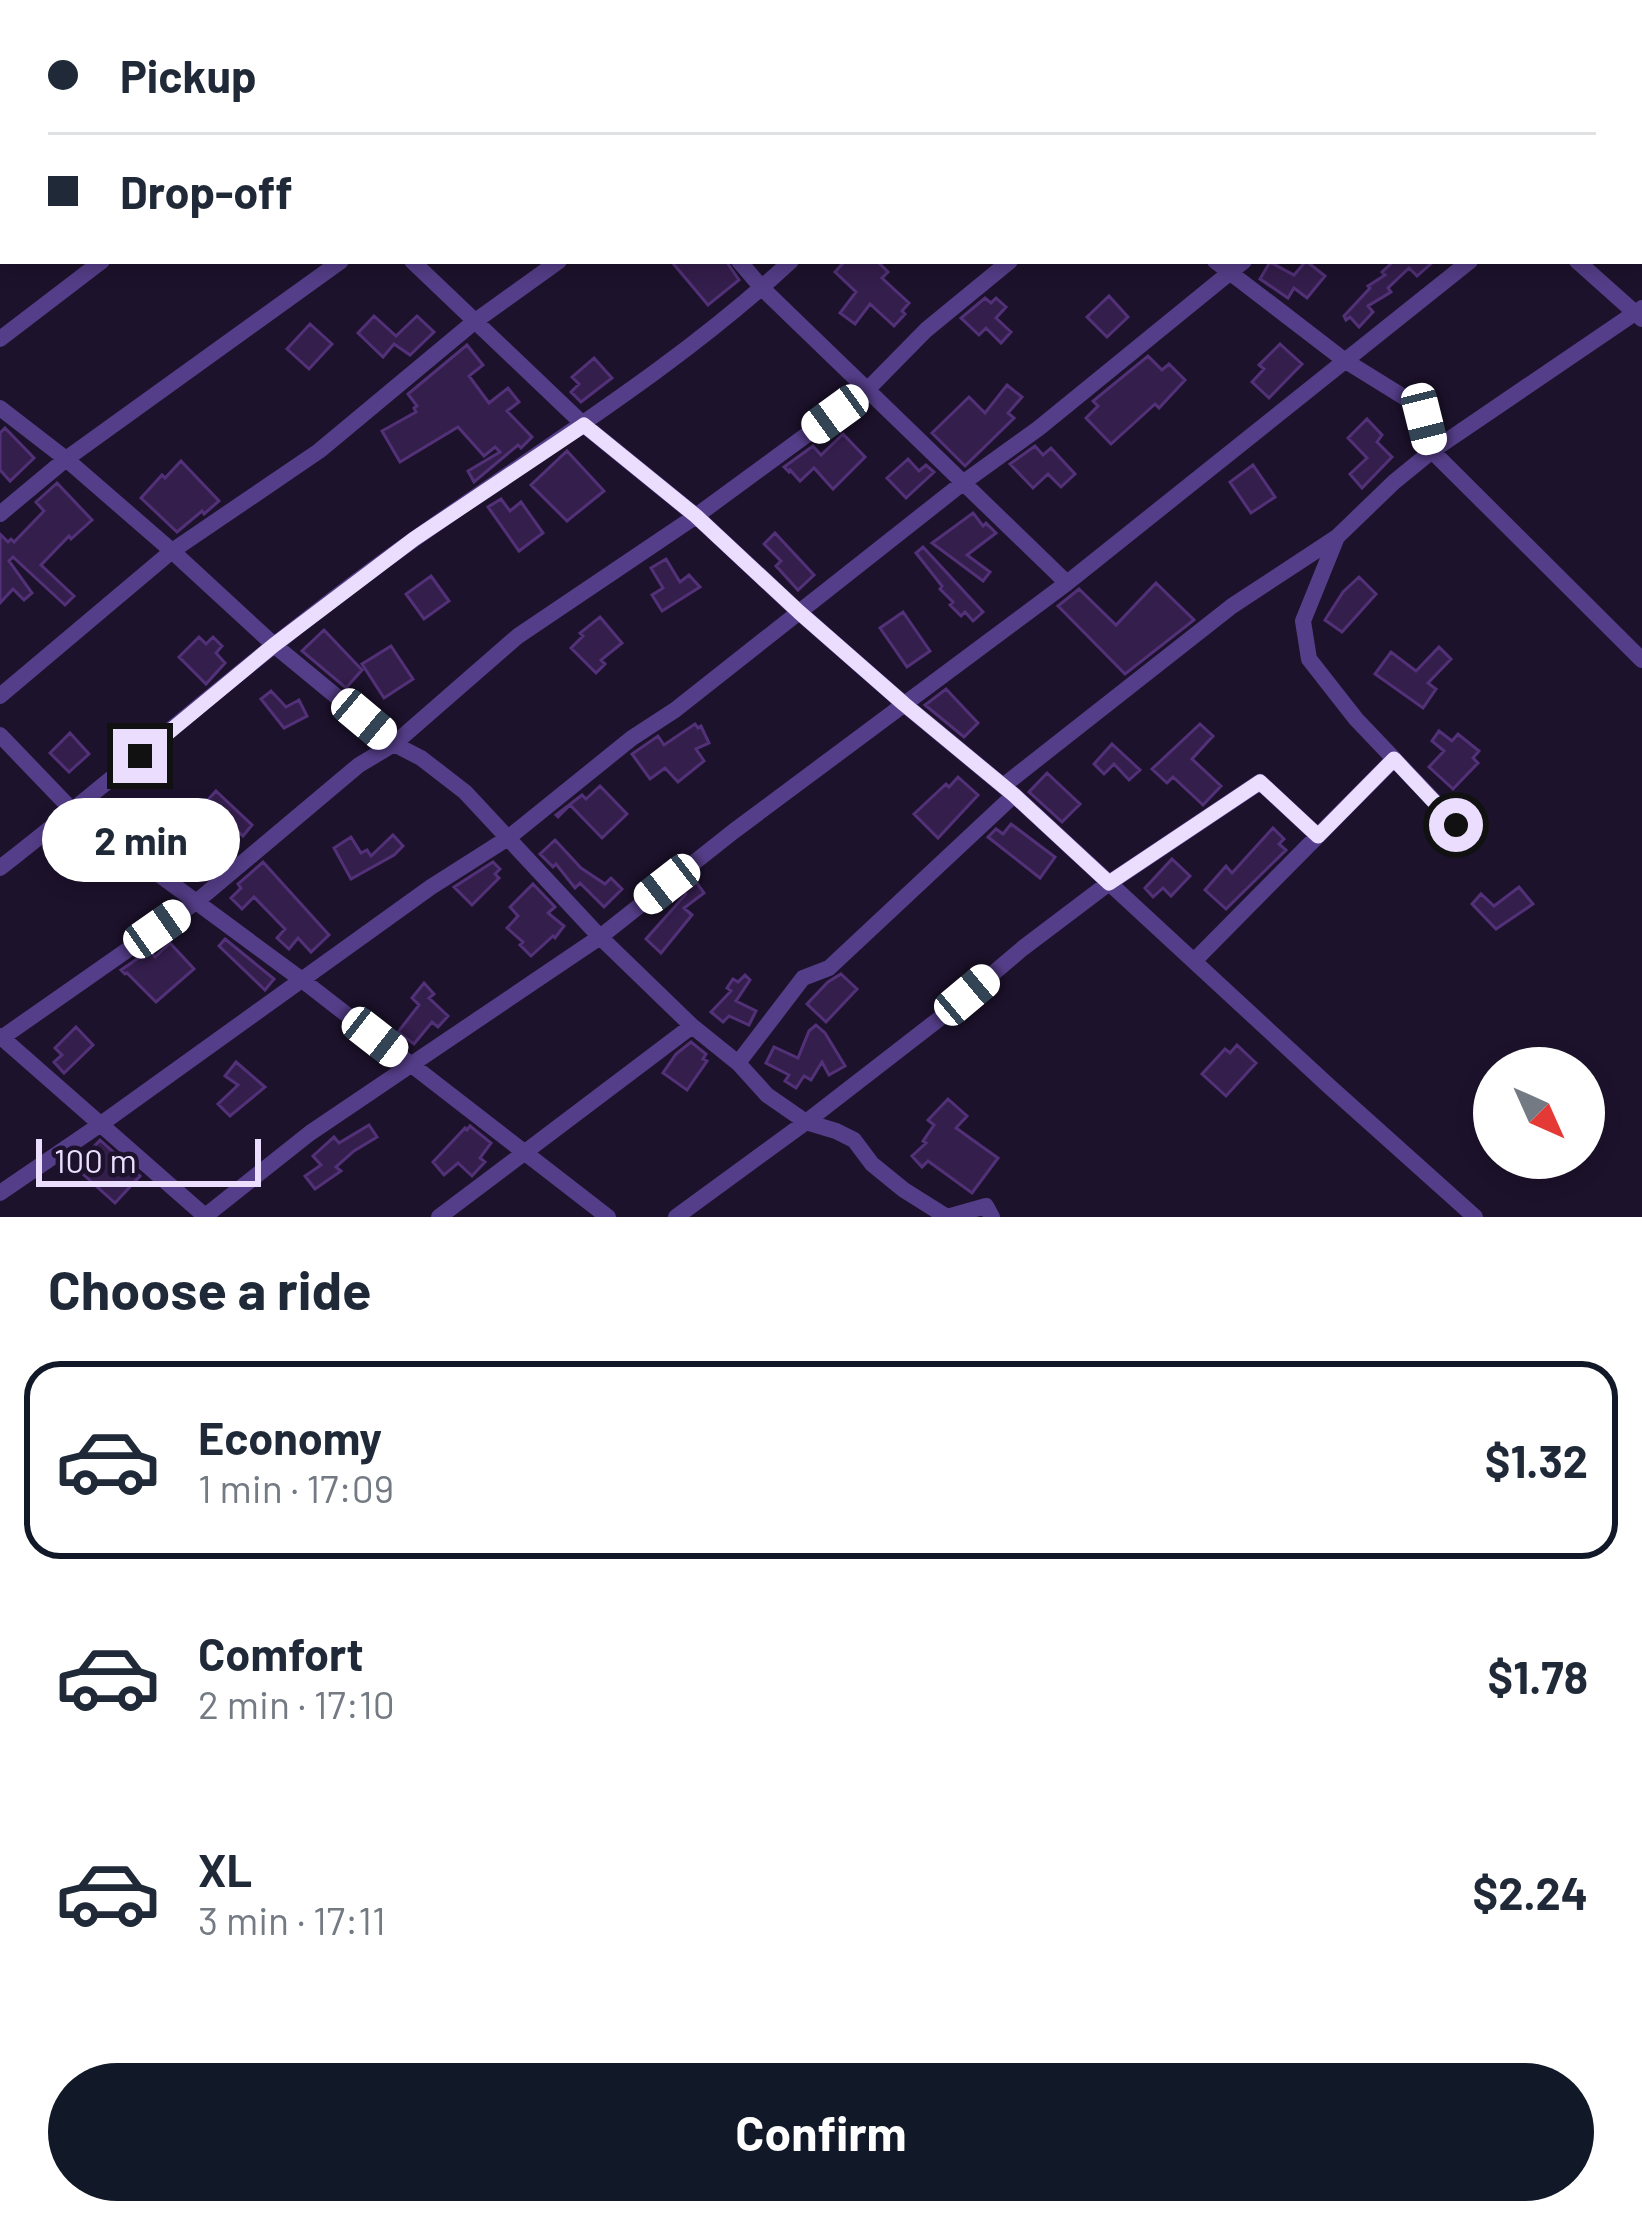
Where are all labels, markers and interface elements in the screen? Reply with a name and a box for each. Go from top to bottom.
text: Pickup [120,48,257,102]
text: Drop-off [120,164,293,218]
car [795,378,875,450]
car [1398,380,1450,458]
car [325,682,403,756]
route end [113,729,167,783]
callout: 2 min [41,798,239,882]
route start [1429,798,1483,852]
text: 2 min [94,816,188,863]
car [628,848,706,920]
car [117,894,197,964]
car [928,958,1006,1032]
car [336,1001,414,1073]
north arrow [1473,1047,1605,1179]
map controls [1473,1047,1605,1179]
scale bar [36,1133,261,1186]
text: 100 m [54,1140,137,1180]
text: Choose a ride [48,1256,372,1321]
icon: car [54,1406,162,1514]
text: Economy [198,1410,382,1464]
text: $1.32 [1485,1433,1588,1487]
text: 1 min · 17:09 [198,1464,394,1511]
icon: car [54,1622,162,1730]
text: Comfort [198,1626,364,1680]
text: $1.78 [1488,1649,1588,1703]
text: 2 min · 17:10 [198,1680,395,1727]
icon: car [54,1838,162,1946]
text: XL [198,1842,252,1896]
text: $2.24 [1472,1865,1588,1919]
text: 3 min · 17:11 [198,1896,386,1943]
button: Confirm [48,2063,1594,2201]

